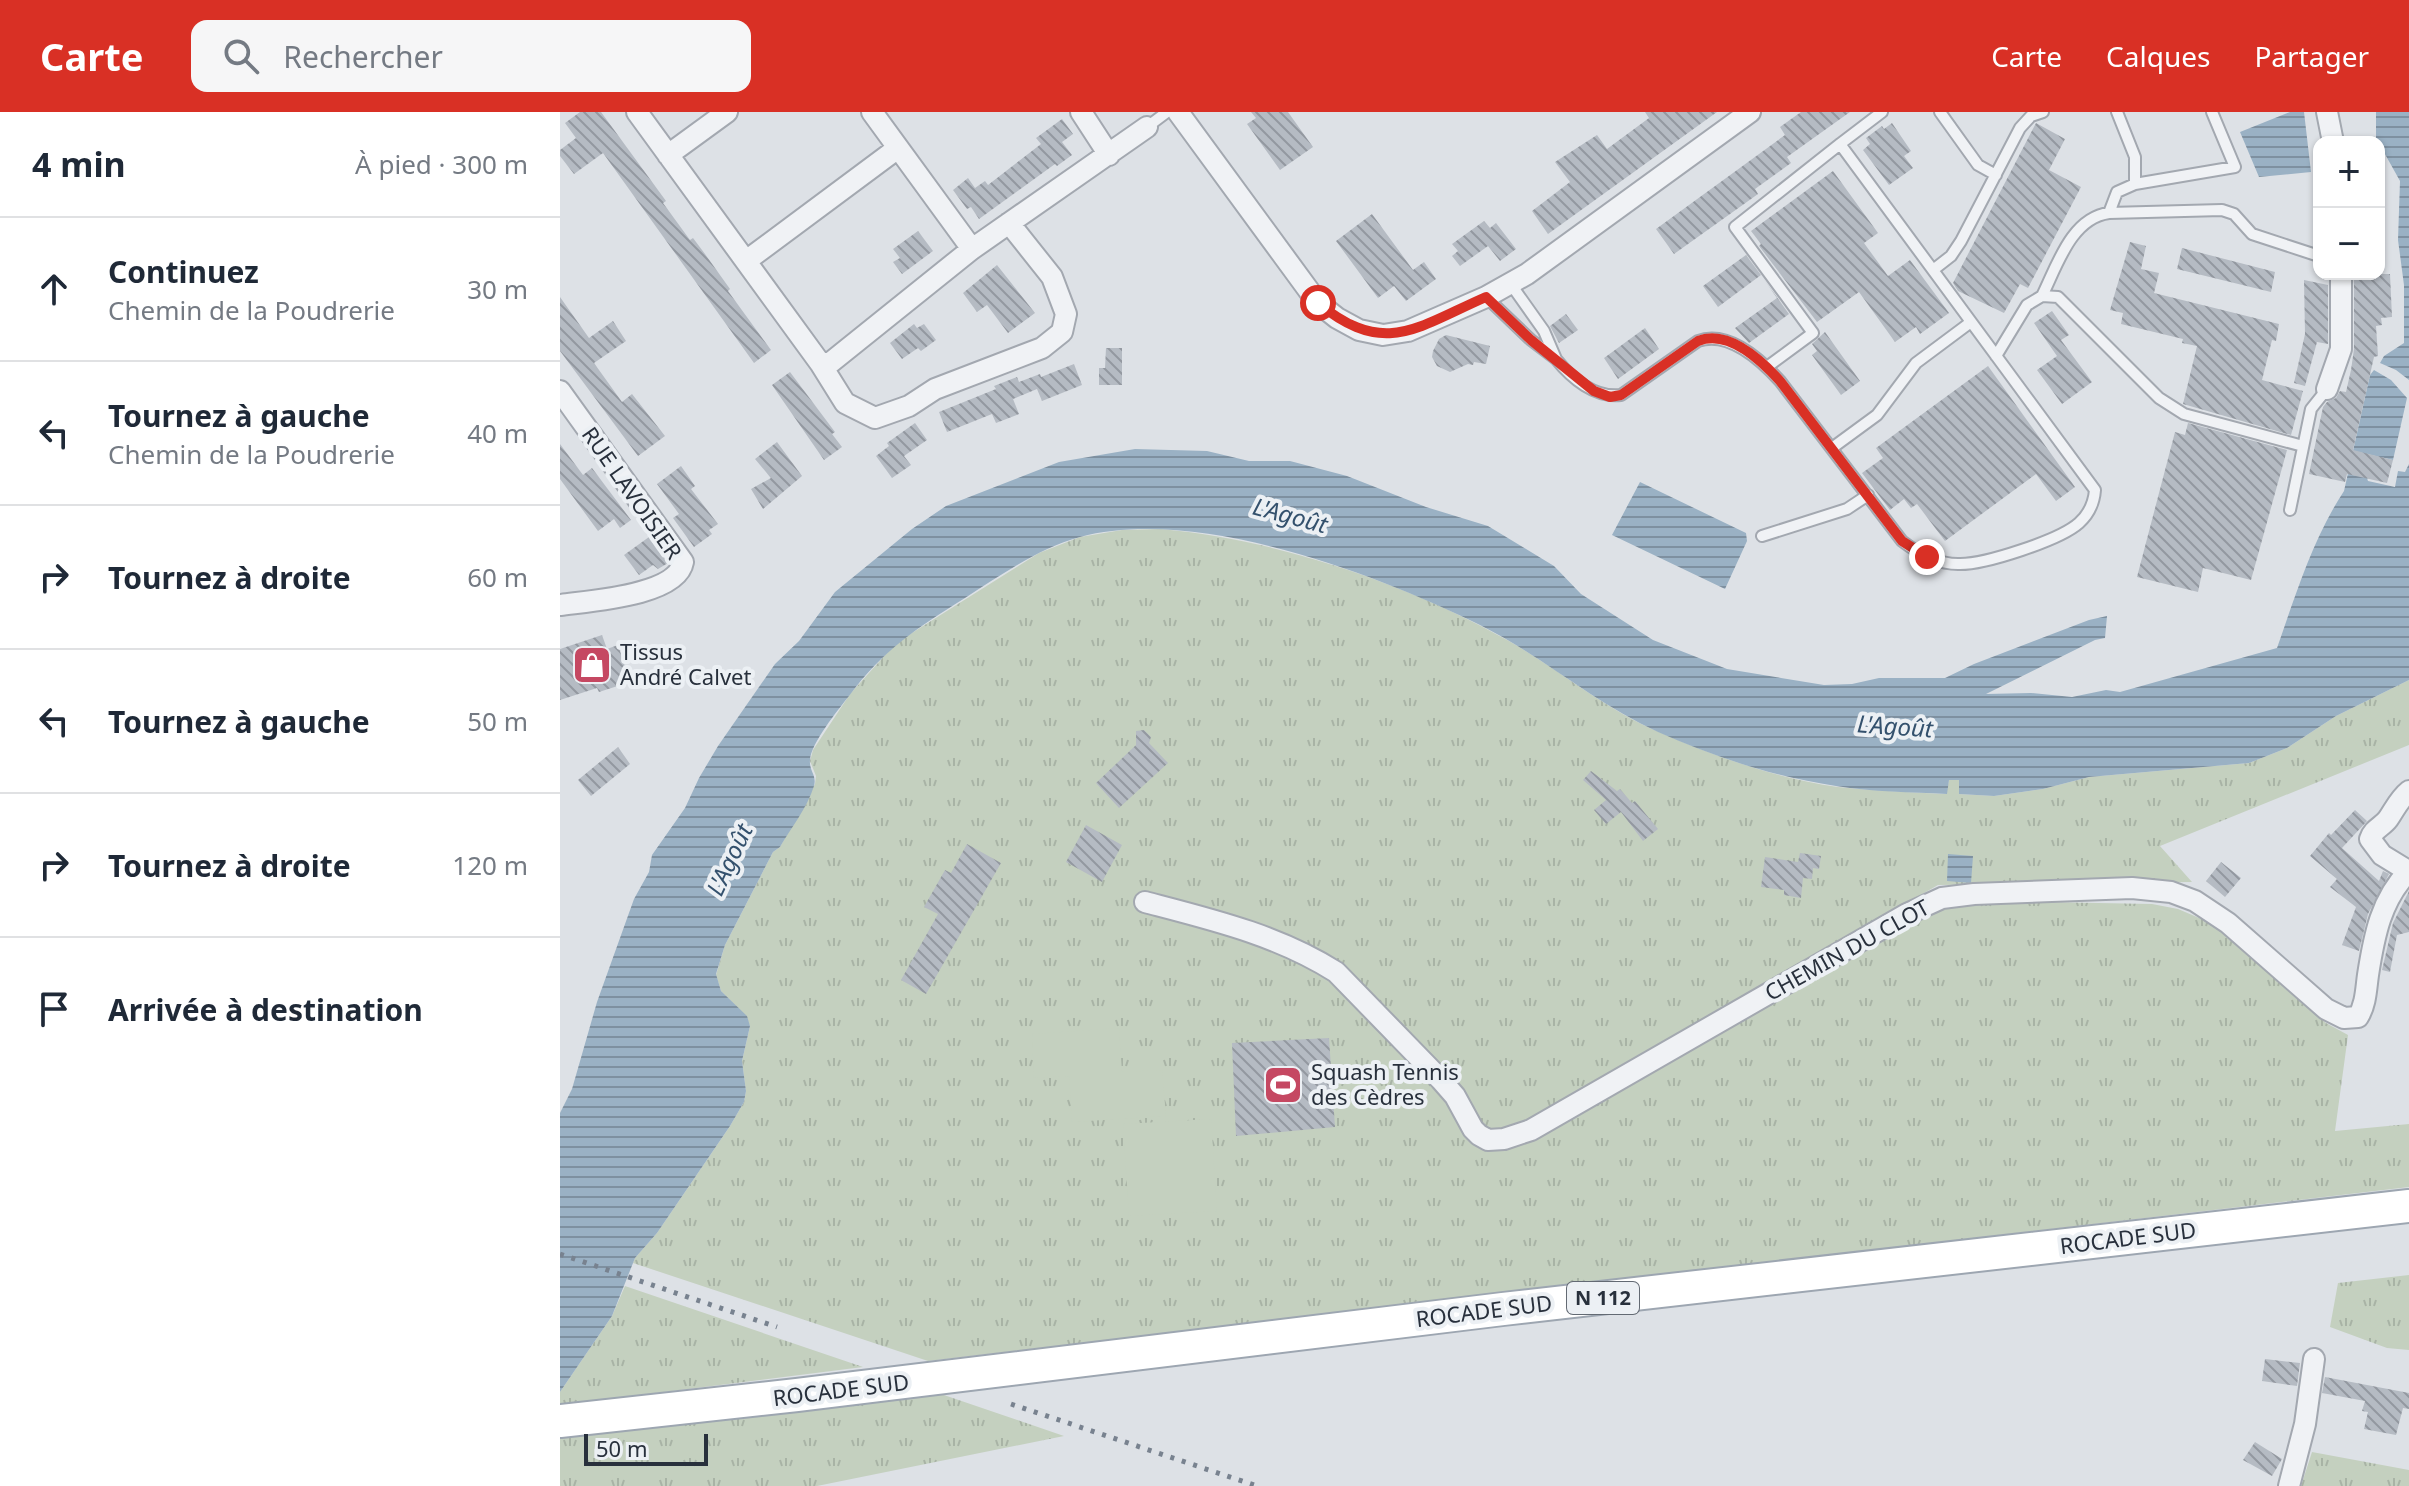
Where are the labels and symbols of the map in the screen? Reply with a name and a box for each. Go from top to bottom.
route start [1300,285,1336,321]
street label: RUE LAVOISIER [576,420,690,565]
water label: L'Agoût [1249,489,1332,541]
route end [1909,539,1945,575]
place label: Tissus André Calvet [620,636,751,691]
shop icon: Tissus André Calvet [571,644,613,686]
water label: L'Agoût [1856,706,1935,745]
water label: L'Agoût [698,817,760,901]
street label: CHEMIN DU CLOT [1759,891,1934,1007]
place label: Squash Tennis des Cèdres [1311,1056,1459,1111]
sports icon: Squash Tennis des Cèdres [1262,1064,1304,1106]
street label: ROCADE SUD [2058,1214,2198,1260]
road number: N 112 [1567,1282,1639,1314]
street label: ROCADE SUD [1414,1287,1554,1333]
street label: ROCADE SUD [771,1366,911,1412]
scale bar [584,1430,708,1466]

